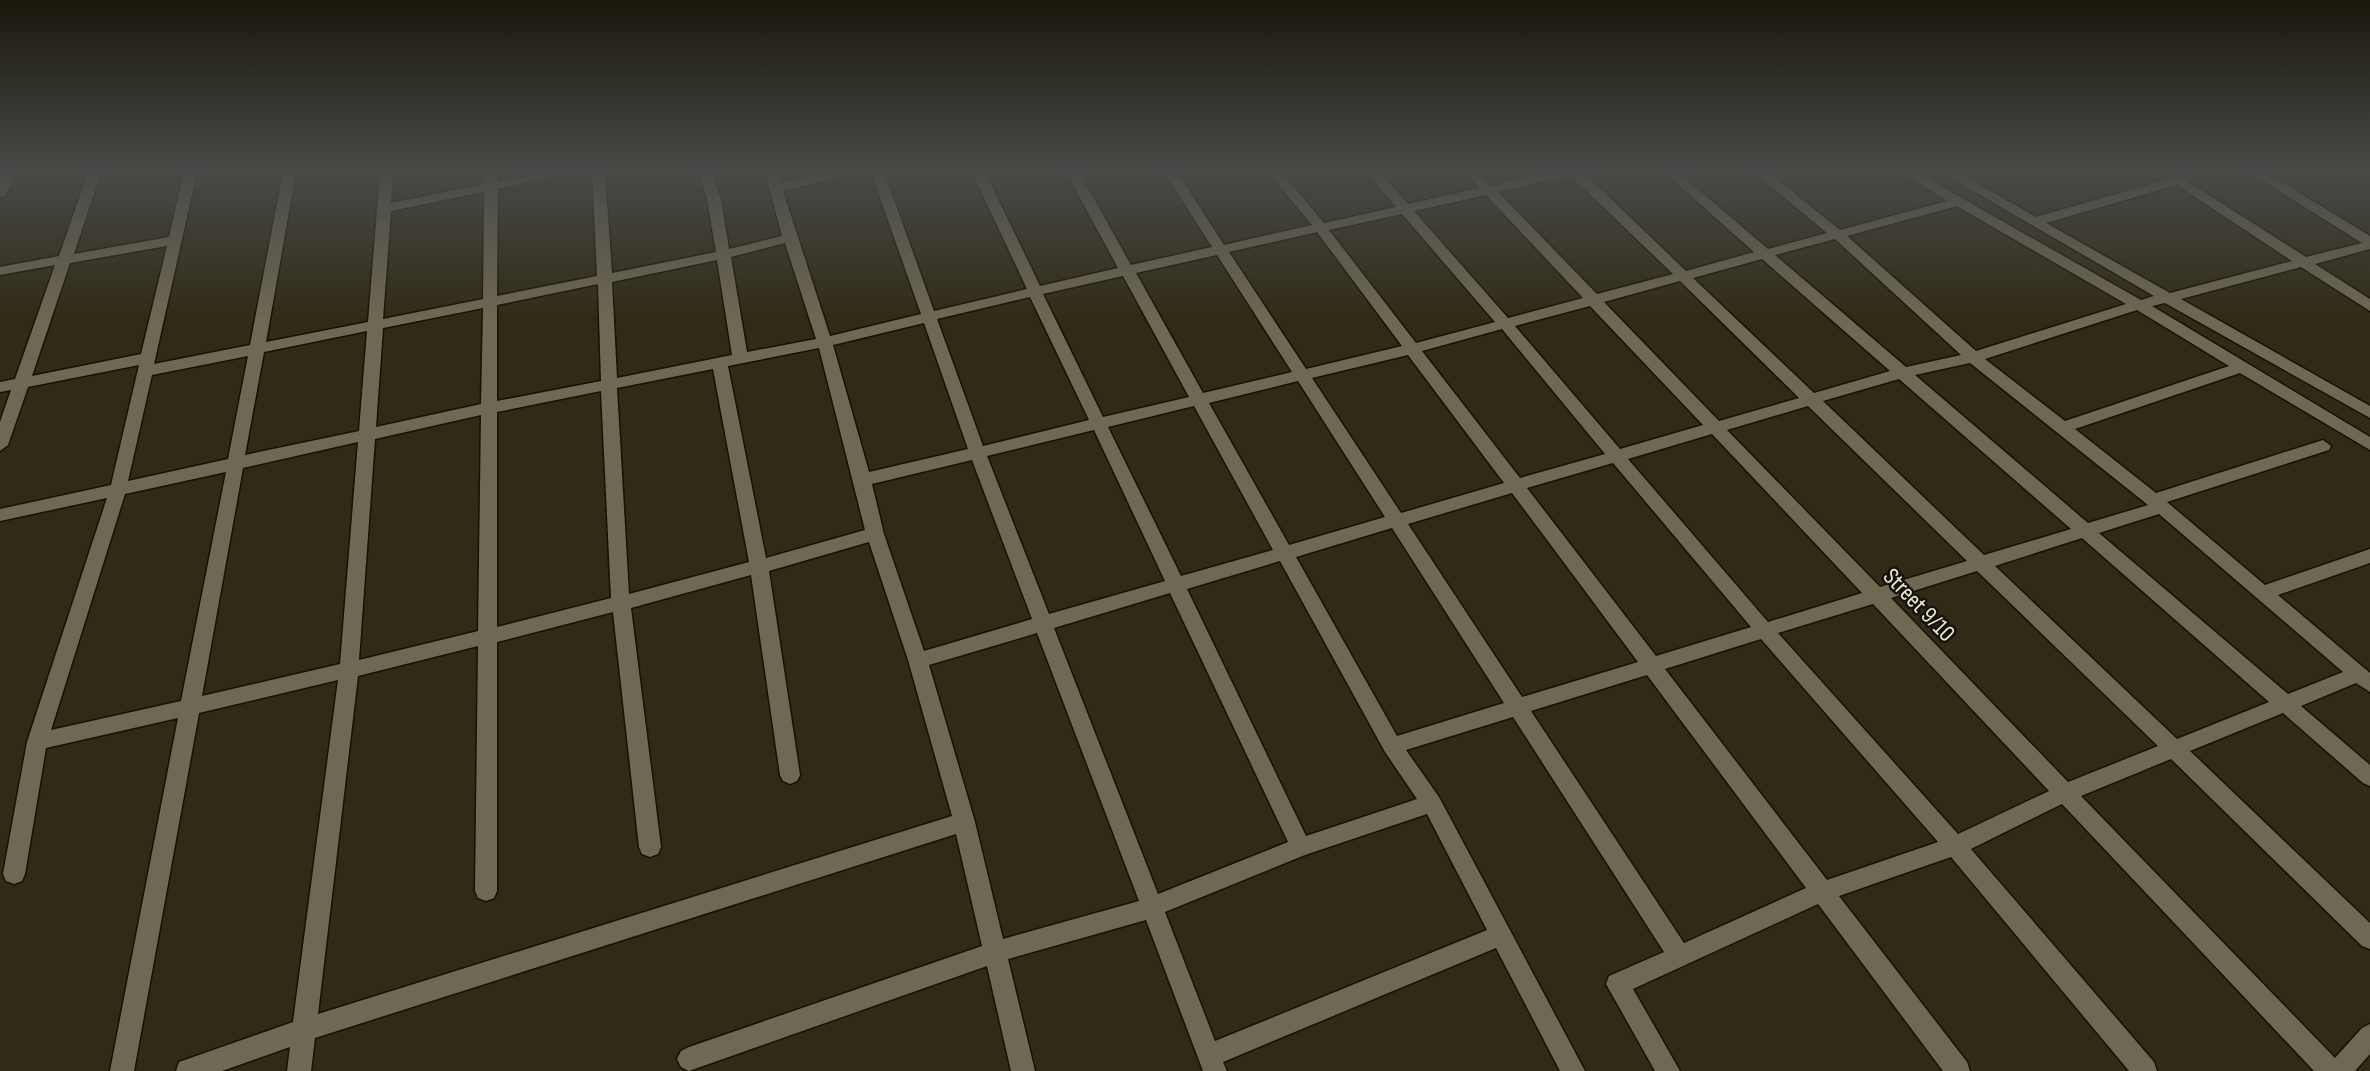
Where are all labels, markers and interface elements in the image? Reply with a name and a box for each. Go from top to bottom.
street label: Street 9/10 [1877,562,1961,648]

